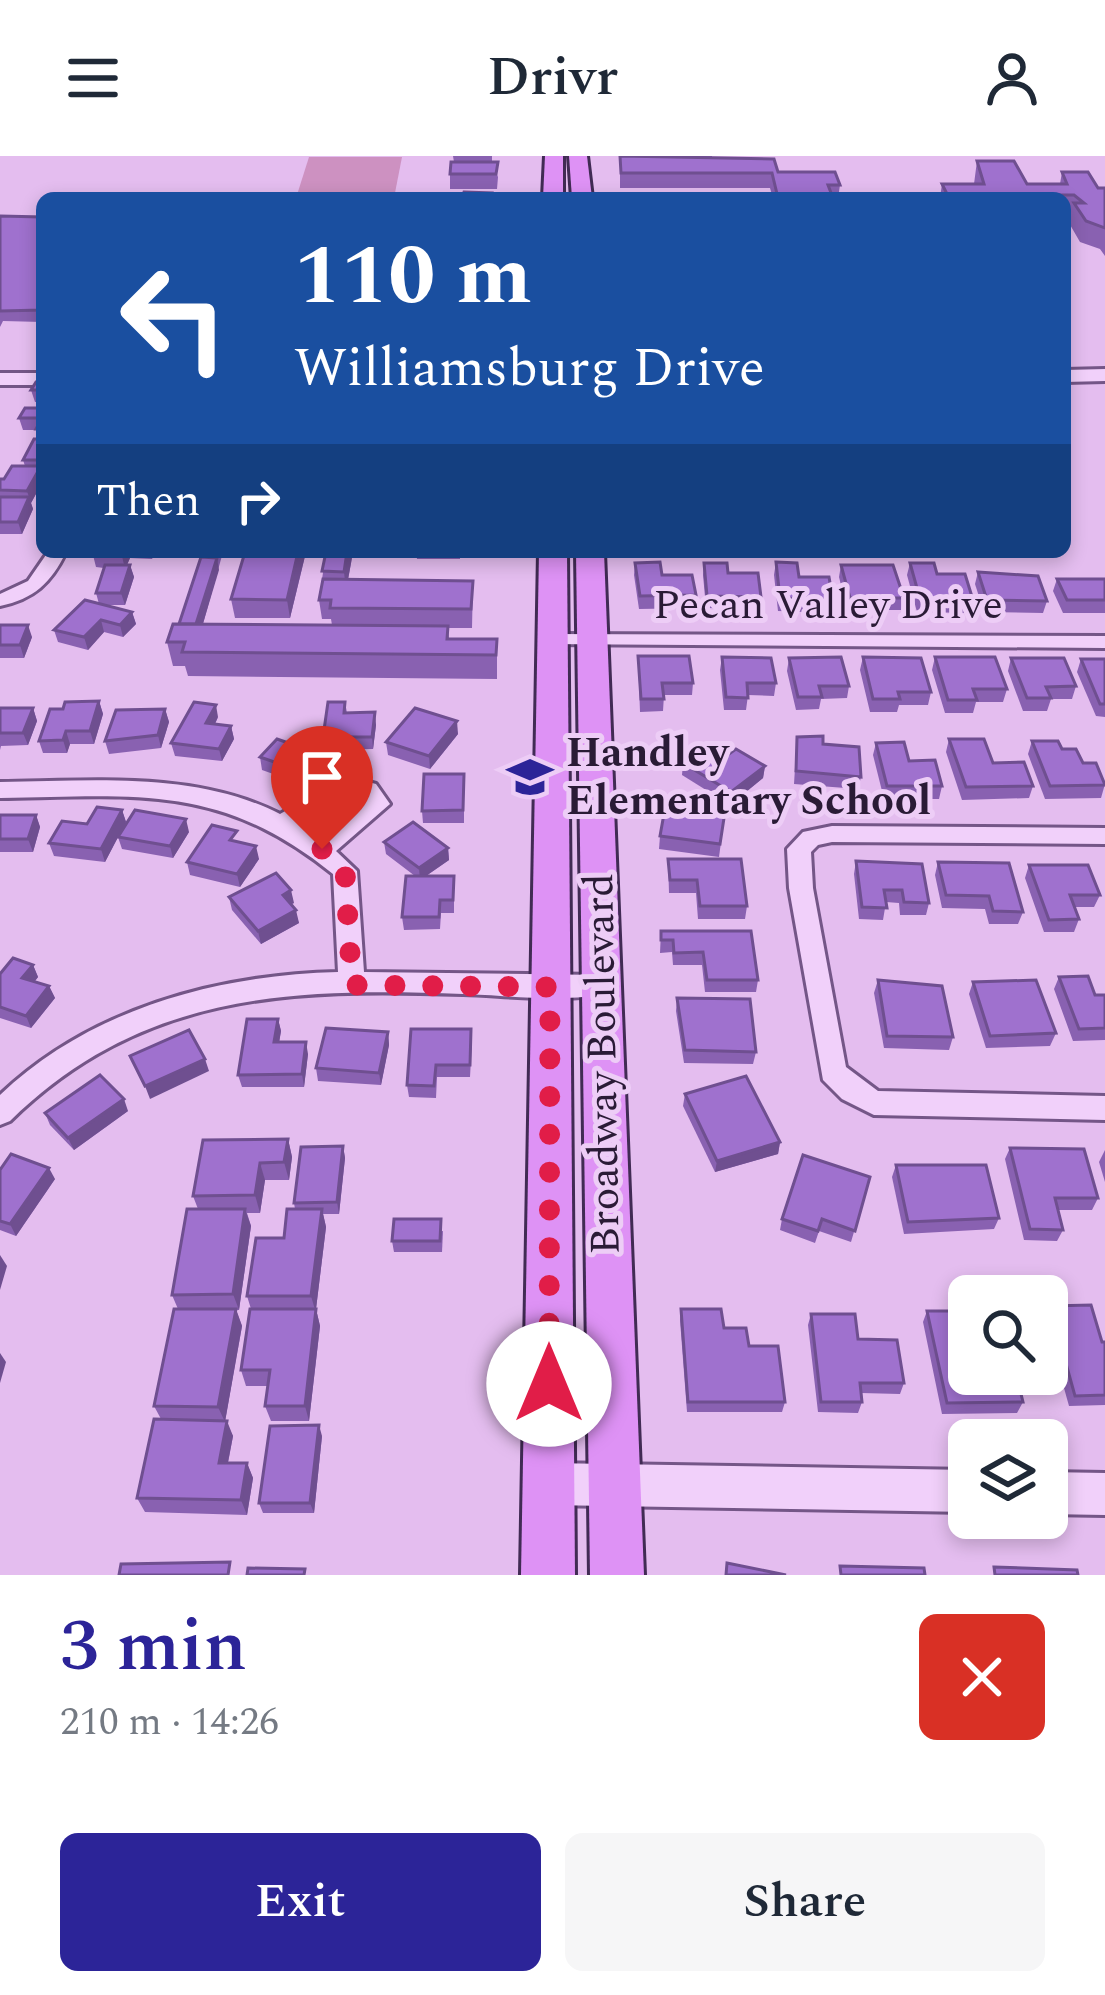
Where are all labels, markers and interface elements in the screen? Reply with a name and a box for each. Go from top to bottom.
text: Drivr [487,37,618,119]
icon: menu [60,45,126,111]
icon: person [979,45,1045,111]
text: 110 m [294,213,532,341]
icon: left [96,240,252,396]
text: Williamsburg Drive [294,328,765,410]
text: Then [96,467,201,536]
icon: right [225,468,291,534]
street label: Pecan Valley Drive [653,574,1003,637]
place label: Handley Elementary School [566,722,931,833]
pin [271,726,373,849]
icon: arrive [289,744,355,810]
school or university icon: Handley Elementary School [505,752,555,802]
street label: Broadway Boulevard [568,873,638,1255]
map controls [948,1275,1068,1539]
button: search [948,1275,1068,1395]
position arrow [486,1321,612,1447]
button: layers [948,1419,1068,1539]
text: 3 min [60,1593,247,1702]
button: close [919,1614,1045,1740]
text: 210 m · 14:26 [60,1693,279,1752]
button: Exit [60,1833,541,1971]
button: Share [565,1833,1045,1971]

